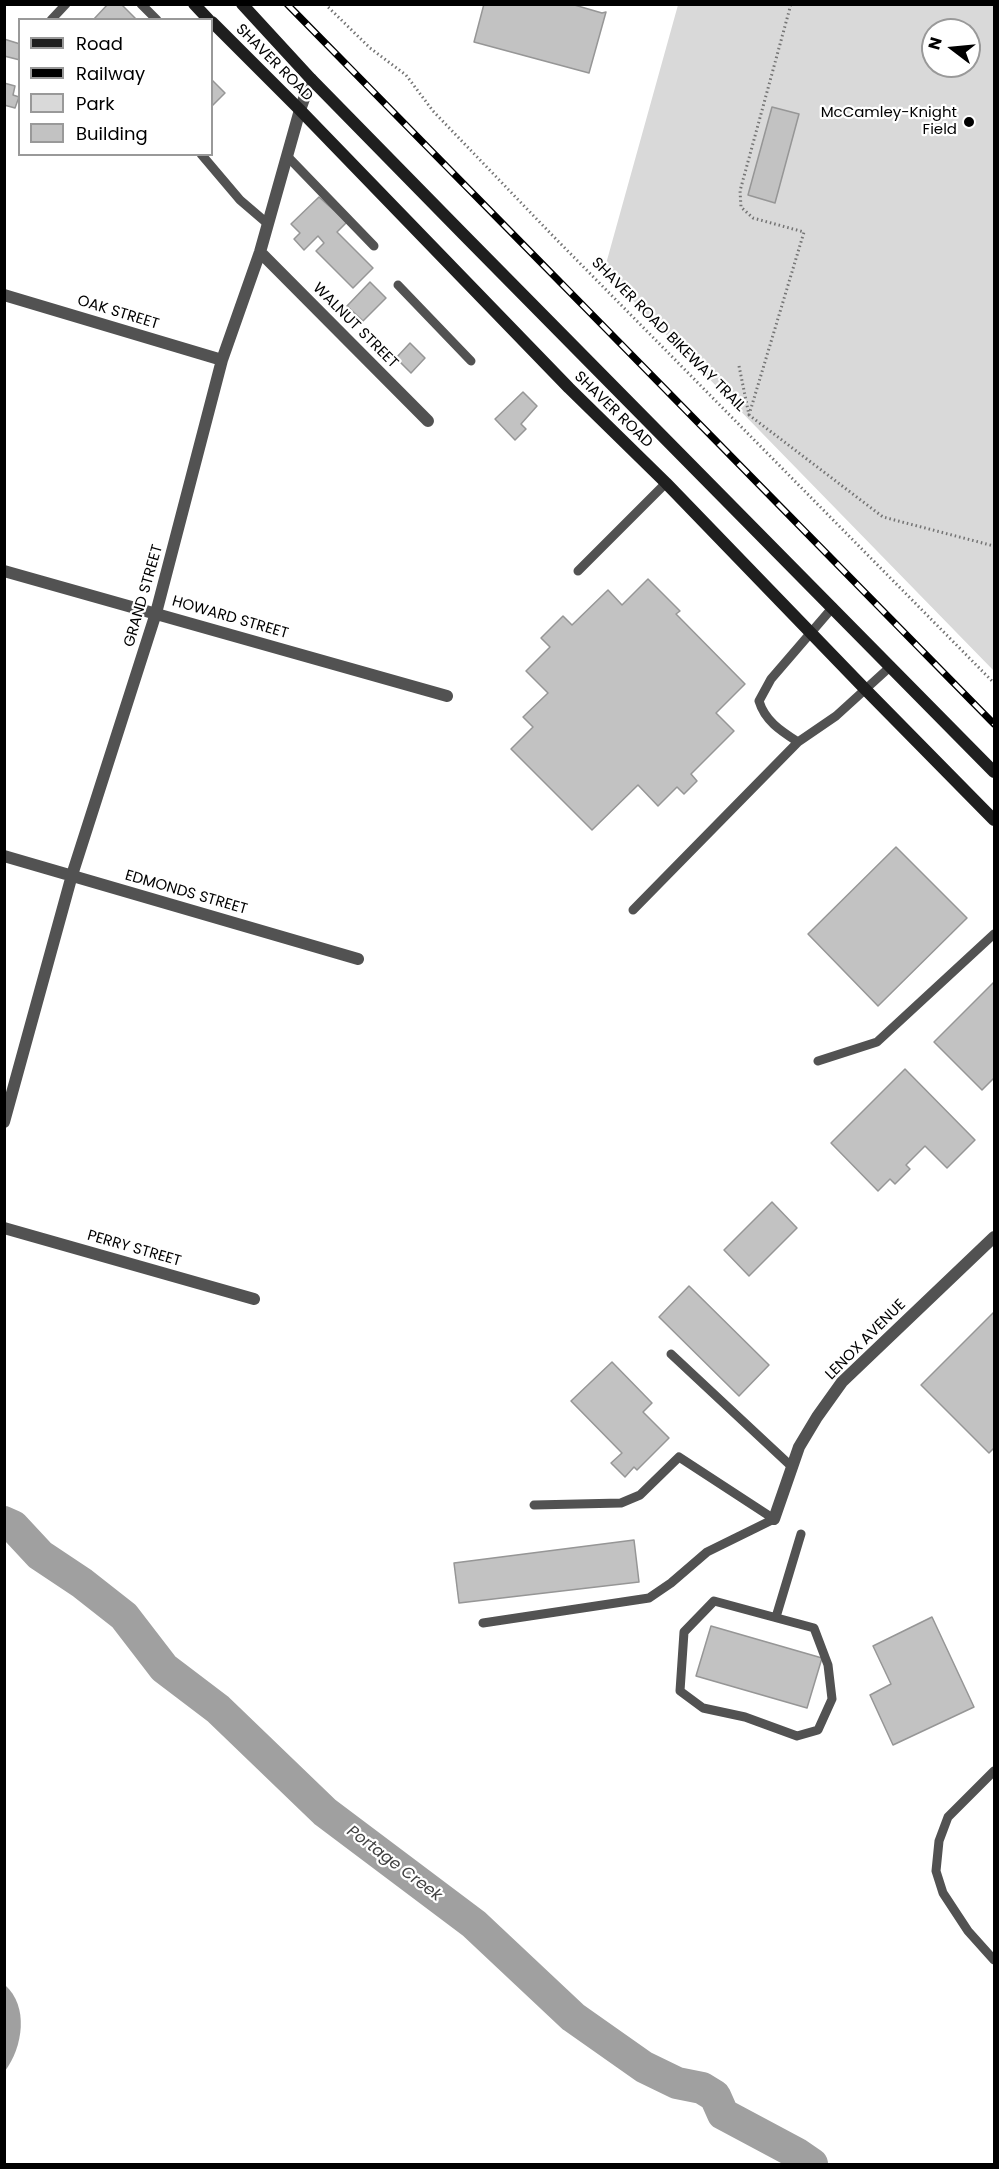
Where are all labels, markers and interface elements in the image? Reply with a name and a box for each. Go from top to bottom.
legend [18,18,213,156]
north arrow [921,18,981,78]
street label: SHAVER ROAD [232,21,316,105]
text: Road [76,31,123,56]
text: N [922,34,948,52]
text: Railway [76,61,145,86]
text: Park [76,91,115,116]
place label: McCamley-Knight Field [821,104,957,139]
marker: McCamley-Knight Field [962,115,976,129]
text: Building [76,121,148,146]
street label: SHAVER ROAD BIKEWAY TRAIL [587,254,749,416]
street label: WALNUT STREET [308,279,402,373]
street label: OAK STREET [75,292,161,334]
street label: SHAVER ROAD [570,368,656,452]
street label: GRAND STREET [121,543,167,649]
street label: HOWARD STREET [170,593,290,643]
street label: EDMONDS STREET [123,867,249,919]
street label: PERRY STREET [85,1227,183,1271]
street label: LENOX AVENUE [822,1296,910,1384]
water label: Portage Creek [343,1822,445,1906]

